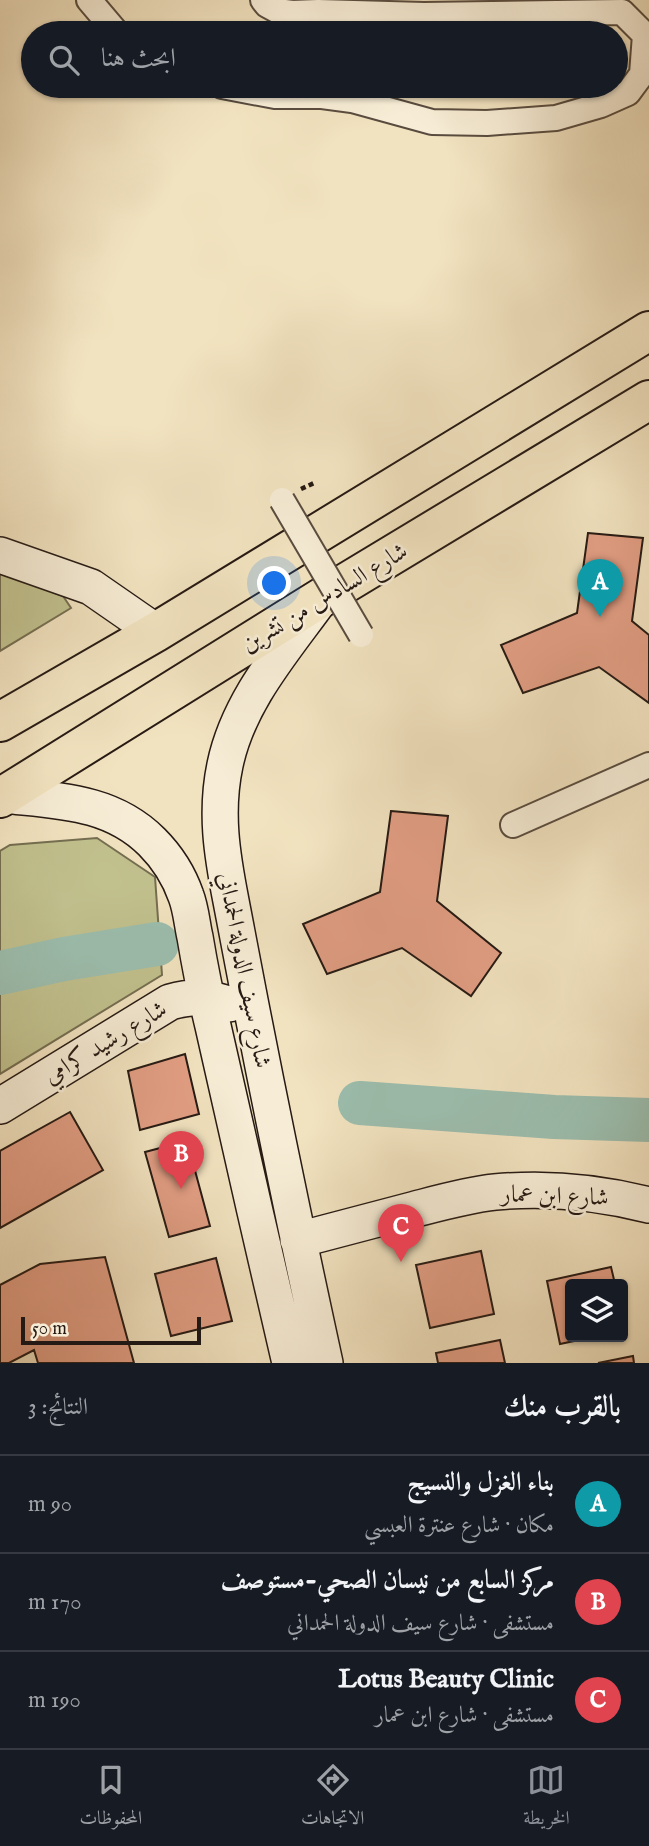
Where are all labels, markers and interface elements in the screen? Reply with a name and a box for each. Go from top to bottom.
search box [21,21,628,98]
icon: search [45,41,83,79]
text: ابحث هنا [101,42,176,75]
street label: شارع السادس من تشرين [236,536,415,663]
pin: A [577,559,623,617]
your location [257,566,291,600]
street label: شارع سيف الدولة الحمداني [206,870,278,1071]
street label: شارع رشيد كرامي [38,994,175,1095]
pin: B [158,1131,204,1189]
street label: شارع ابن عمار [499,1179,609,1217]
pin: C [378,1204,424,1262]
map controls [565,1279,628,1342]
button: layers [565,1279,628,1342]
scale bar [21,1314,201,1346]
text: 50 m [32,1317,67,1341]
text: بالقرب منك [504,1389,621,1427]
text: النتائج: 3 [28,1393,88,1422]
text: بناء الغزل والنسيج [407,1466,554,1499]
text: 90 m [28,1490,72,1519]
text: A [590,1490,606,1519]
text: مكان · شارع عنترة العبسي [364,1511,554,1540]
text: مركز السابع من نيسان الصحي-مستوصف [220,1564,554,1597]
text: 170 m [28,1588,81,1617]
text: B [590,1588,606,1617]
text: مستشفى · شارع سيف الدولة الحمداني [287,1609,554,1638]
text: Lotus Beauty Clinic [338,1663,554,1696]
text: 190 m [28,1686,81,1715]
text: C [590,1686,606,1715]
text: مستشفى · شارع ابن عمار [375,1701,554,1730]
tab: المحفوظات [79,1761,142,1836]
tab: الاتجاهات [301,1761,364,1836]
tab: الخريطة [523,1761,570,1836]

